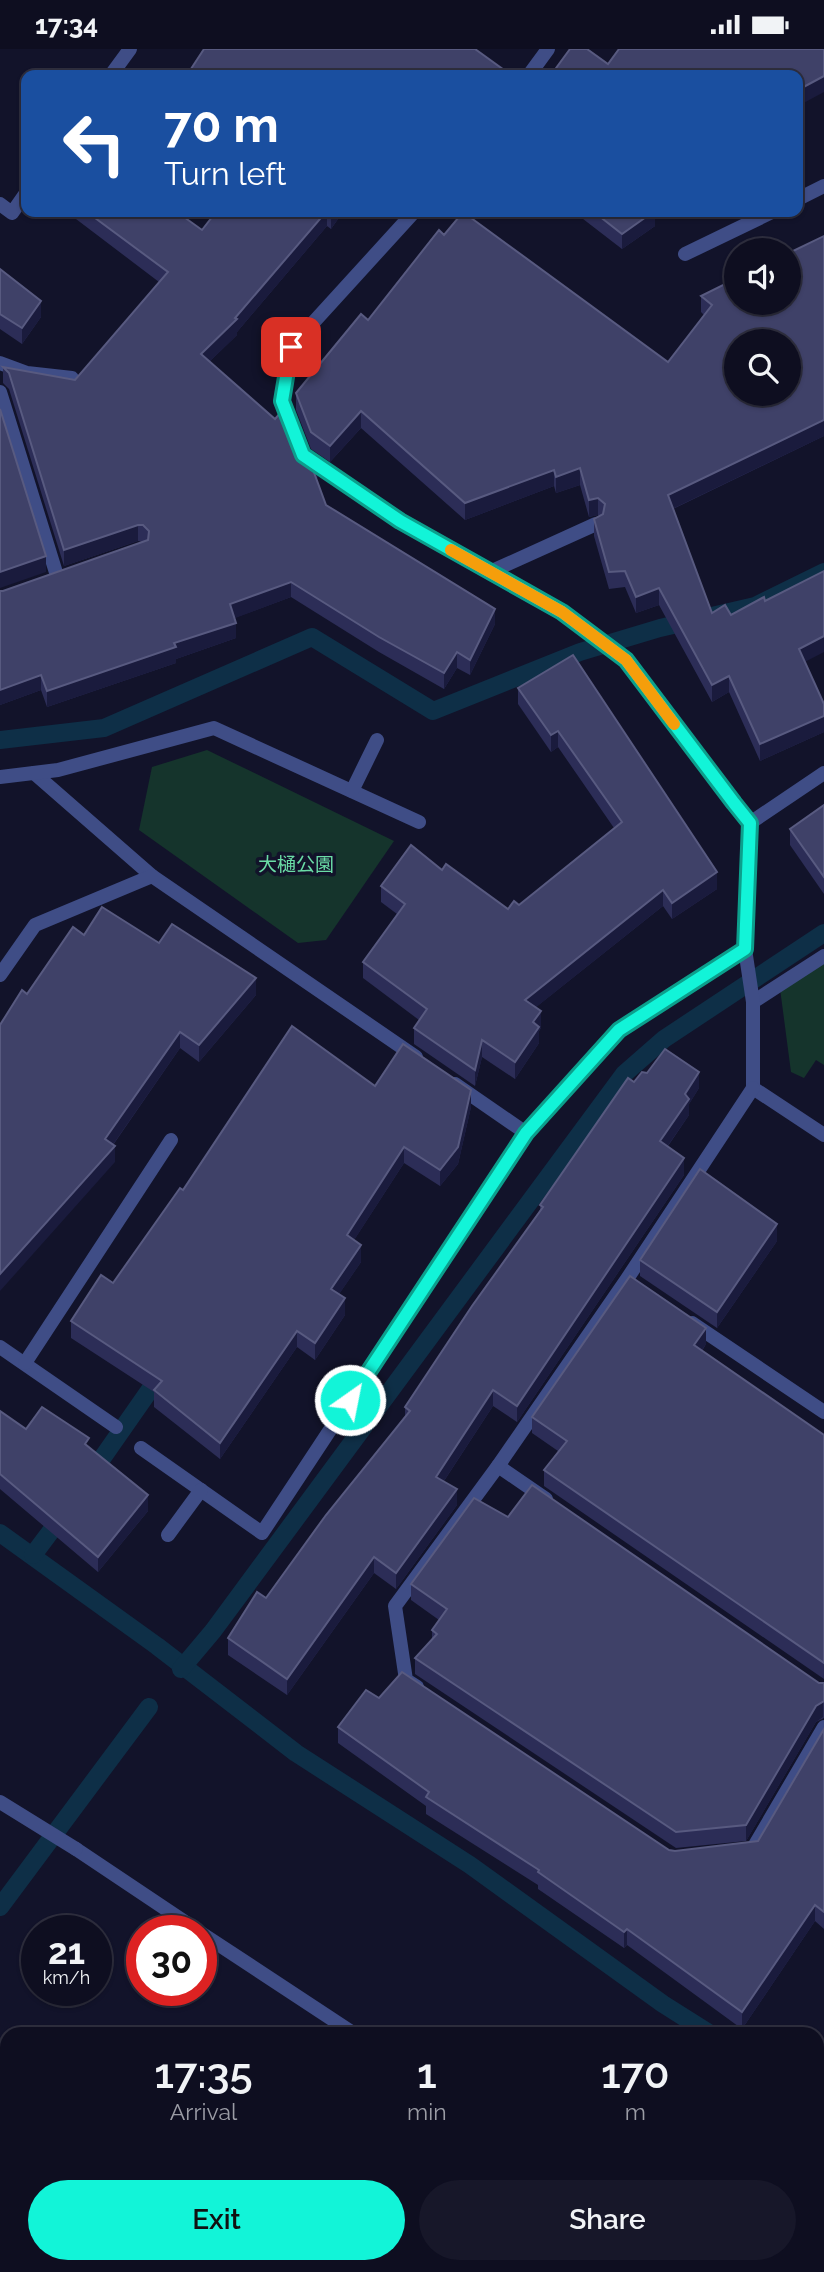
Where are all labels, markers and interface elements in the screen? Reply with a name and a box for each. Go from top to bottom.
text: 17:34 [35,10,98,40]
text: 70 m [164,96,279,153]
icon: left [49,98,140,189]
text: Turn left [164,155,286,192]
map controls [724,238,801,406]
button: sound [724,238,801,315]
pin [261,317,321,377]
icon: arrive [272,328,310,366]
button: search [724,329,801,406]
park label: 大樋公園 [258,853,334,875]
position arrow [313,1363,387,1437]
speed limit sign: 30 [126,1915,217,2006]
text: 21 [48,1931,85,1972]
text: km/h [43,1967,90,1988]
text: 17:35 [154,2049,253,2098]
text: 1 [417,2049,437,2098]
text: 170 [601,2049,670,2098]
text: Arrival [170,2098,237,2125]
text: min [407,2098,447,2125]
text: m [625,2098,646,2125]
button: Exit [28,2180,405,2260]
button: Share [419,2180,796,2260]

